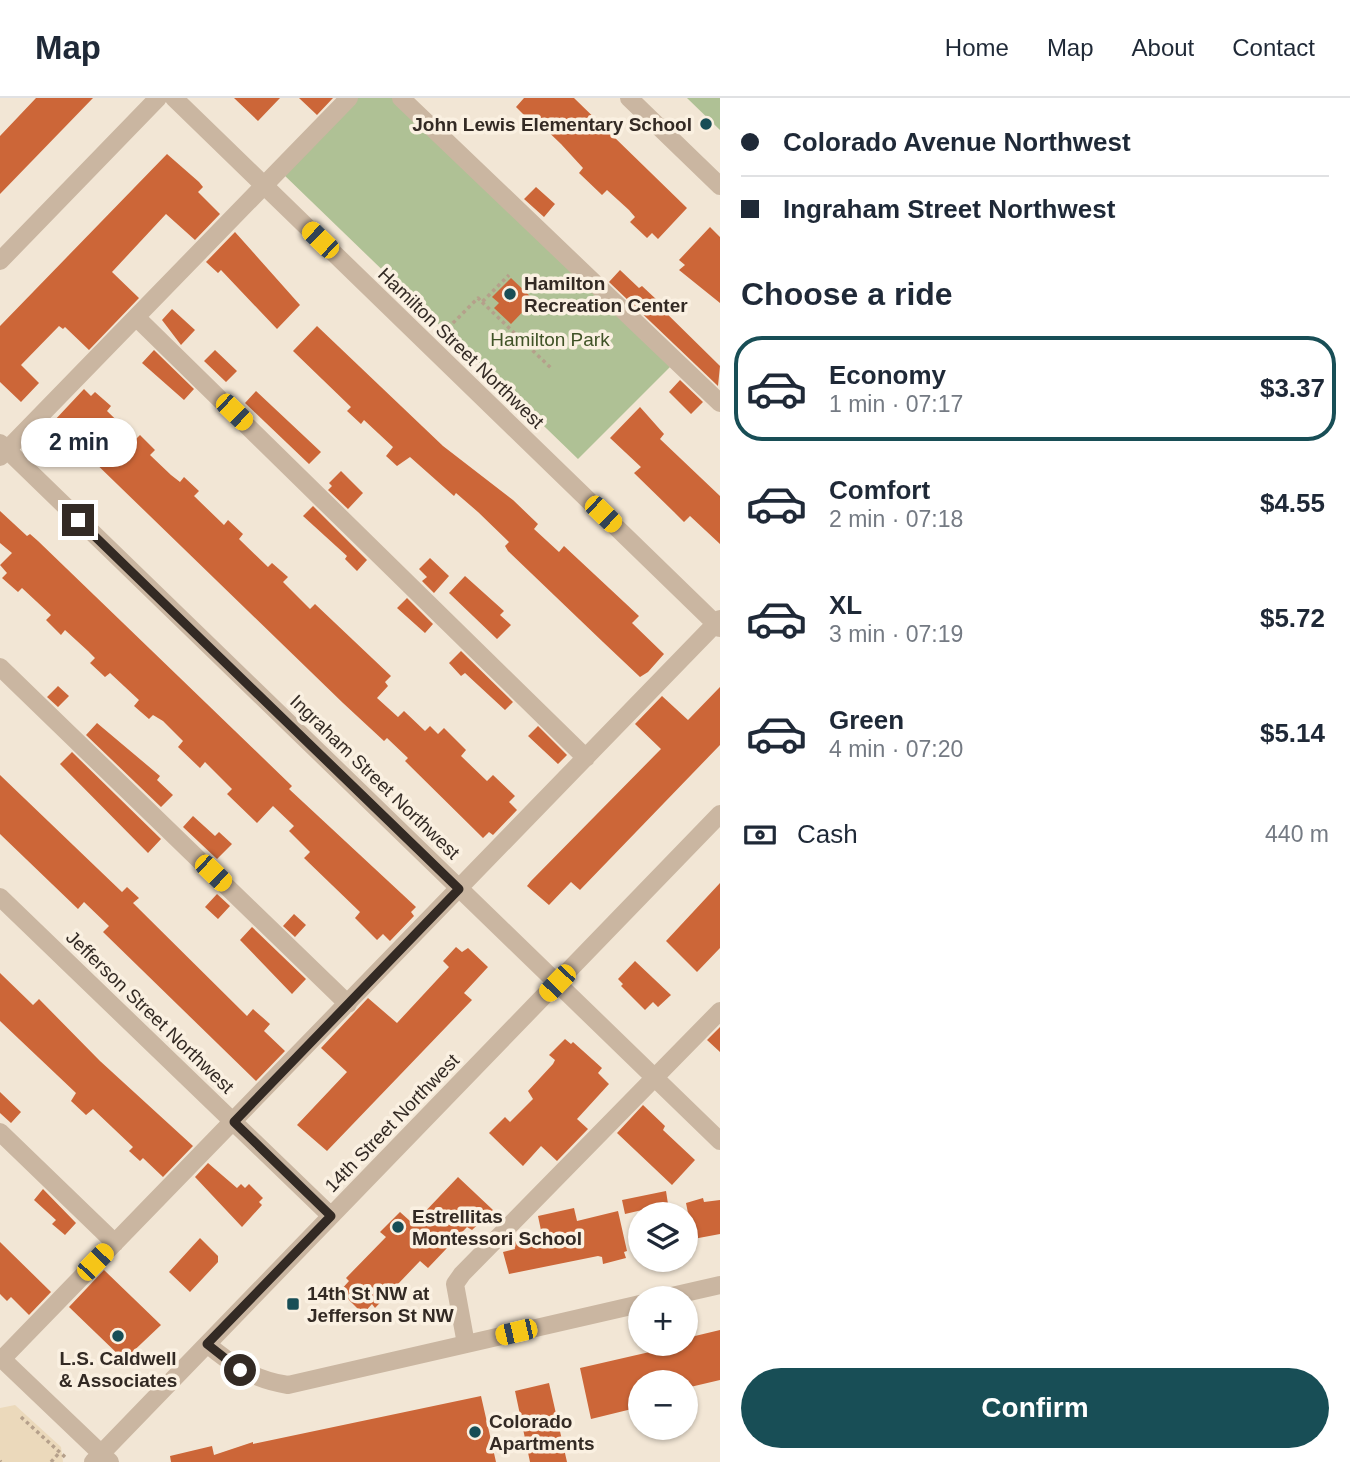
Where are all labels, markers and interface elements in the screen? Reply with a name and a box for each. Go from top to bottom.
text: Map [35,29,101,66]
text: Home [945,34,1009,61]
text: Map [1047,34,1094,61]
text: About [1132,34,1194,61]
text: Contact [1232,34,1315,61]
place label: John Lewis Elementary School [412,114,692,135]
marker: John Lewis Elementary School [698,116,714,132]
text: Colorado Avenue Northwest [783,127,1131,157]
text: Ingraham Street Northwest [783,194,1115,224]
car [298,218,343,262]
street label: Hamilton Street Northwest [374,263,549,433]
place label: Hamilton Recreation Center [524,273,688,316]
text: Choose a ride [741,276,953,312]
marker: Hamilton Recreation Center [502,286,518,302]
park label: Hamilton Park [490,329,610,350]
icon: car [745,357,808,420]
text: Economy [829,360,946,390]
text: $3.37 [1260,373,1325,403]
car [212,390,257,434]
text: 1 min · 07:17 [829,391,963,417]
callout: 2 min [20,418,136,468]
text: 2 min [49,429,109,455]
icon: car [745,472,808,535]
text: Comfort [829,475,930,505]
text: $4.55 [1260,488,1325,518]
car [581,492,626,536]
route end [62,504,94,536]
text: 2 min · 07:18 [829,506,963,532]
icon: car [745,587,808,650]
text: XL [829,590,862,620]
text: $5.72 [1260,603,1325,633]
text: 3 min · 07:19 [829,621,963,647]
street label: Ingraham Street Northwest [286,691,464,864]
icon: car [745,702,808,765]
text: Green [829,705,904,735]
text: $5.14 [1260,718,1325,748]
text: 4 min · 07:20 [829,736,963,762]
icon: cash [741,816,779,854]
text: Cash [797,819,858,849]
text: 440 m [1265,821,1329,847]
car [191,851,236,895]
street label: Jefferson Street Northwest [62,926,239,1098]
car [535,961,580,1005]
street label: 14th Street Northwest [321,1049,464,1196]
map controls [628,1202,698,1440]
button: layers [628,1202,698,1272]
place label: Estrellitas Montessori School [412,1206,582,1249]
marker: Estrellitas Montessori School [390,1219,406,1235]
car [73,1240,118,1284]
place label: 14th St NW at Jefferson St NW [307,1283,454,1326]
button: + [628,1286,698,1356]
marker: 14th St NW at Jefferson St NW [285,1296,301,1312]
car [494,1317,539,1347]
marker: L.S. Caldwell & Associates [110,1328,126,1344]
place label: L.S. Caldwell & Associates [59,1348,177,1391]
route start [224,1354,256,1386]
button: Confirm [741,1368,1329,1448]
button: − [628,1370,698,1440]
place label: Colorado Apartments [489,1411,595,1454]
marker: Colorado Apartments [467,1424,483,1440]

